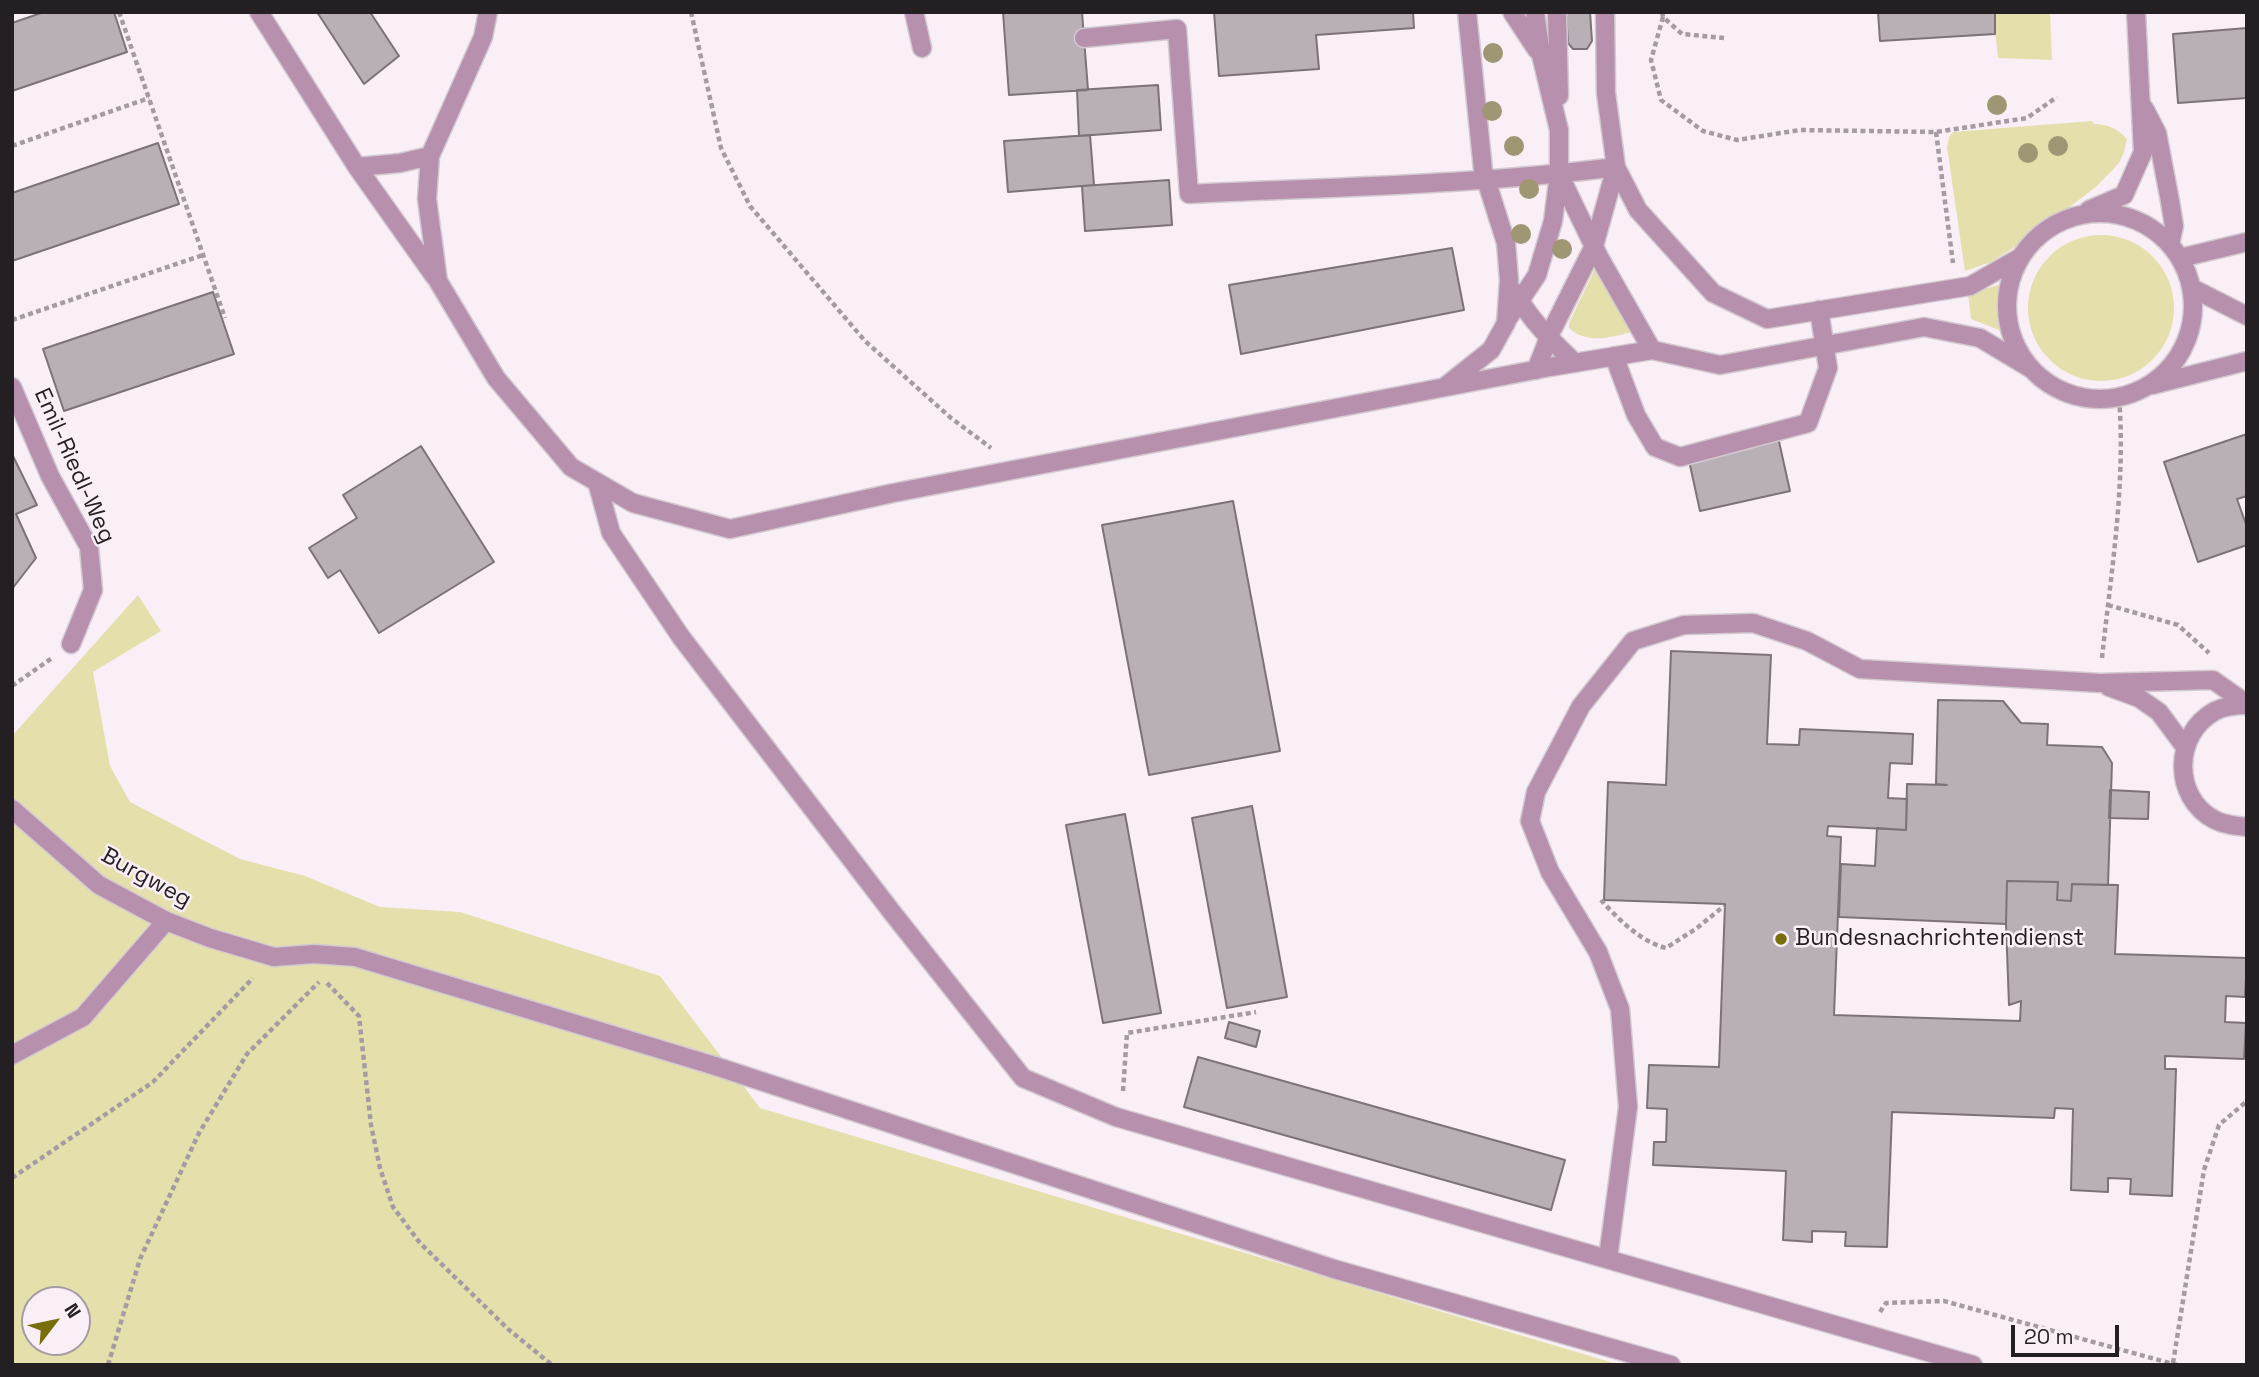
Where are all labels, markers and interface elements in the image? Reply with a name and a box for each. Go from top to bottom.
street label: Emil-Riedl-Weg [27,384,121,548]
street label: Burgweg [96,842,196,914]
place label: Bundesnachrichtendienst [1795,925,2084,953]
marker: Bundesnachrichtendienst [1773,931,1789,947]
north arrow [21,1286,91,1356]
text: N [59,1299,87,1323]
scale bar [2014,1310,2122,1354]
text: 20 m [2024,1323,2074,1350]

